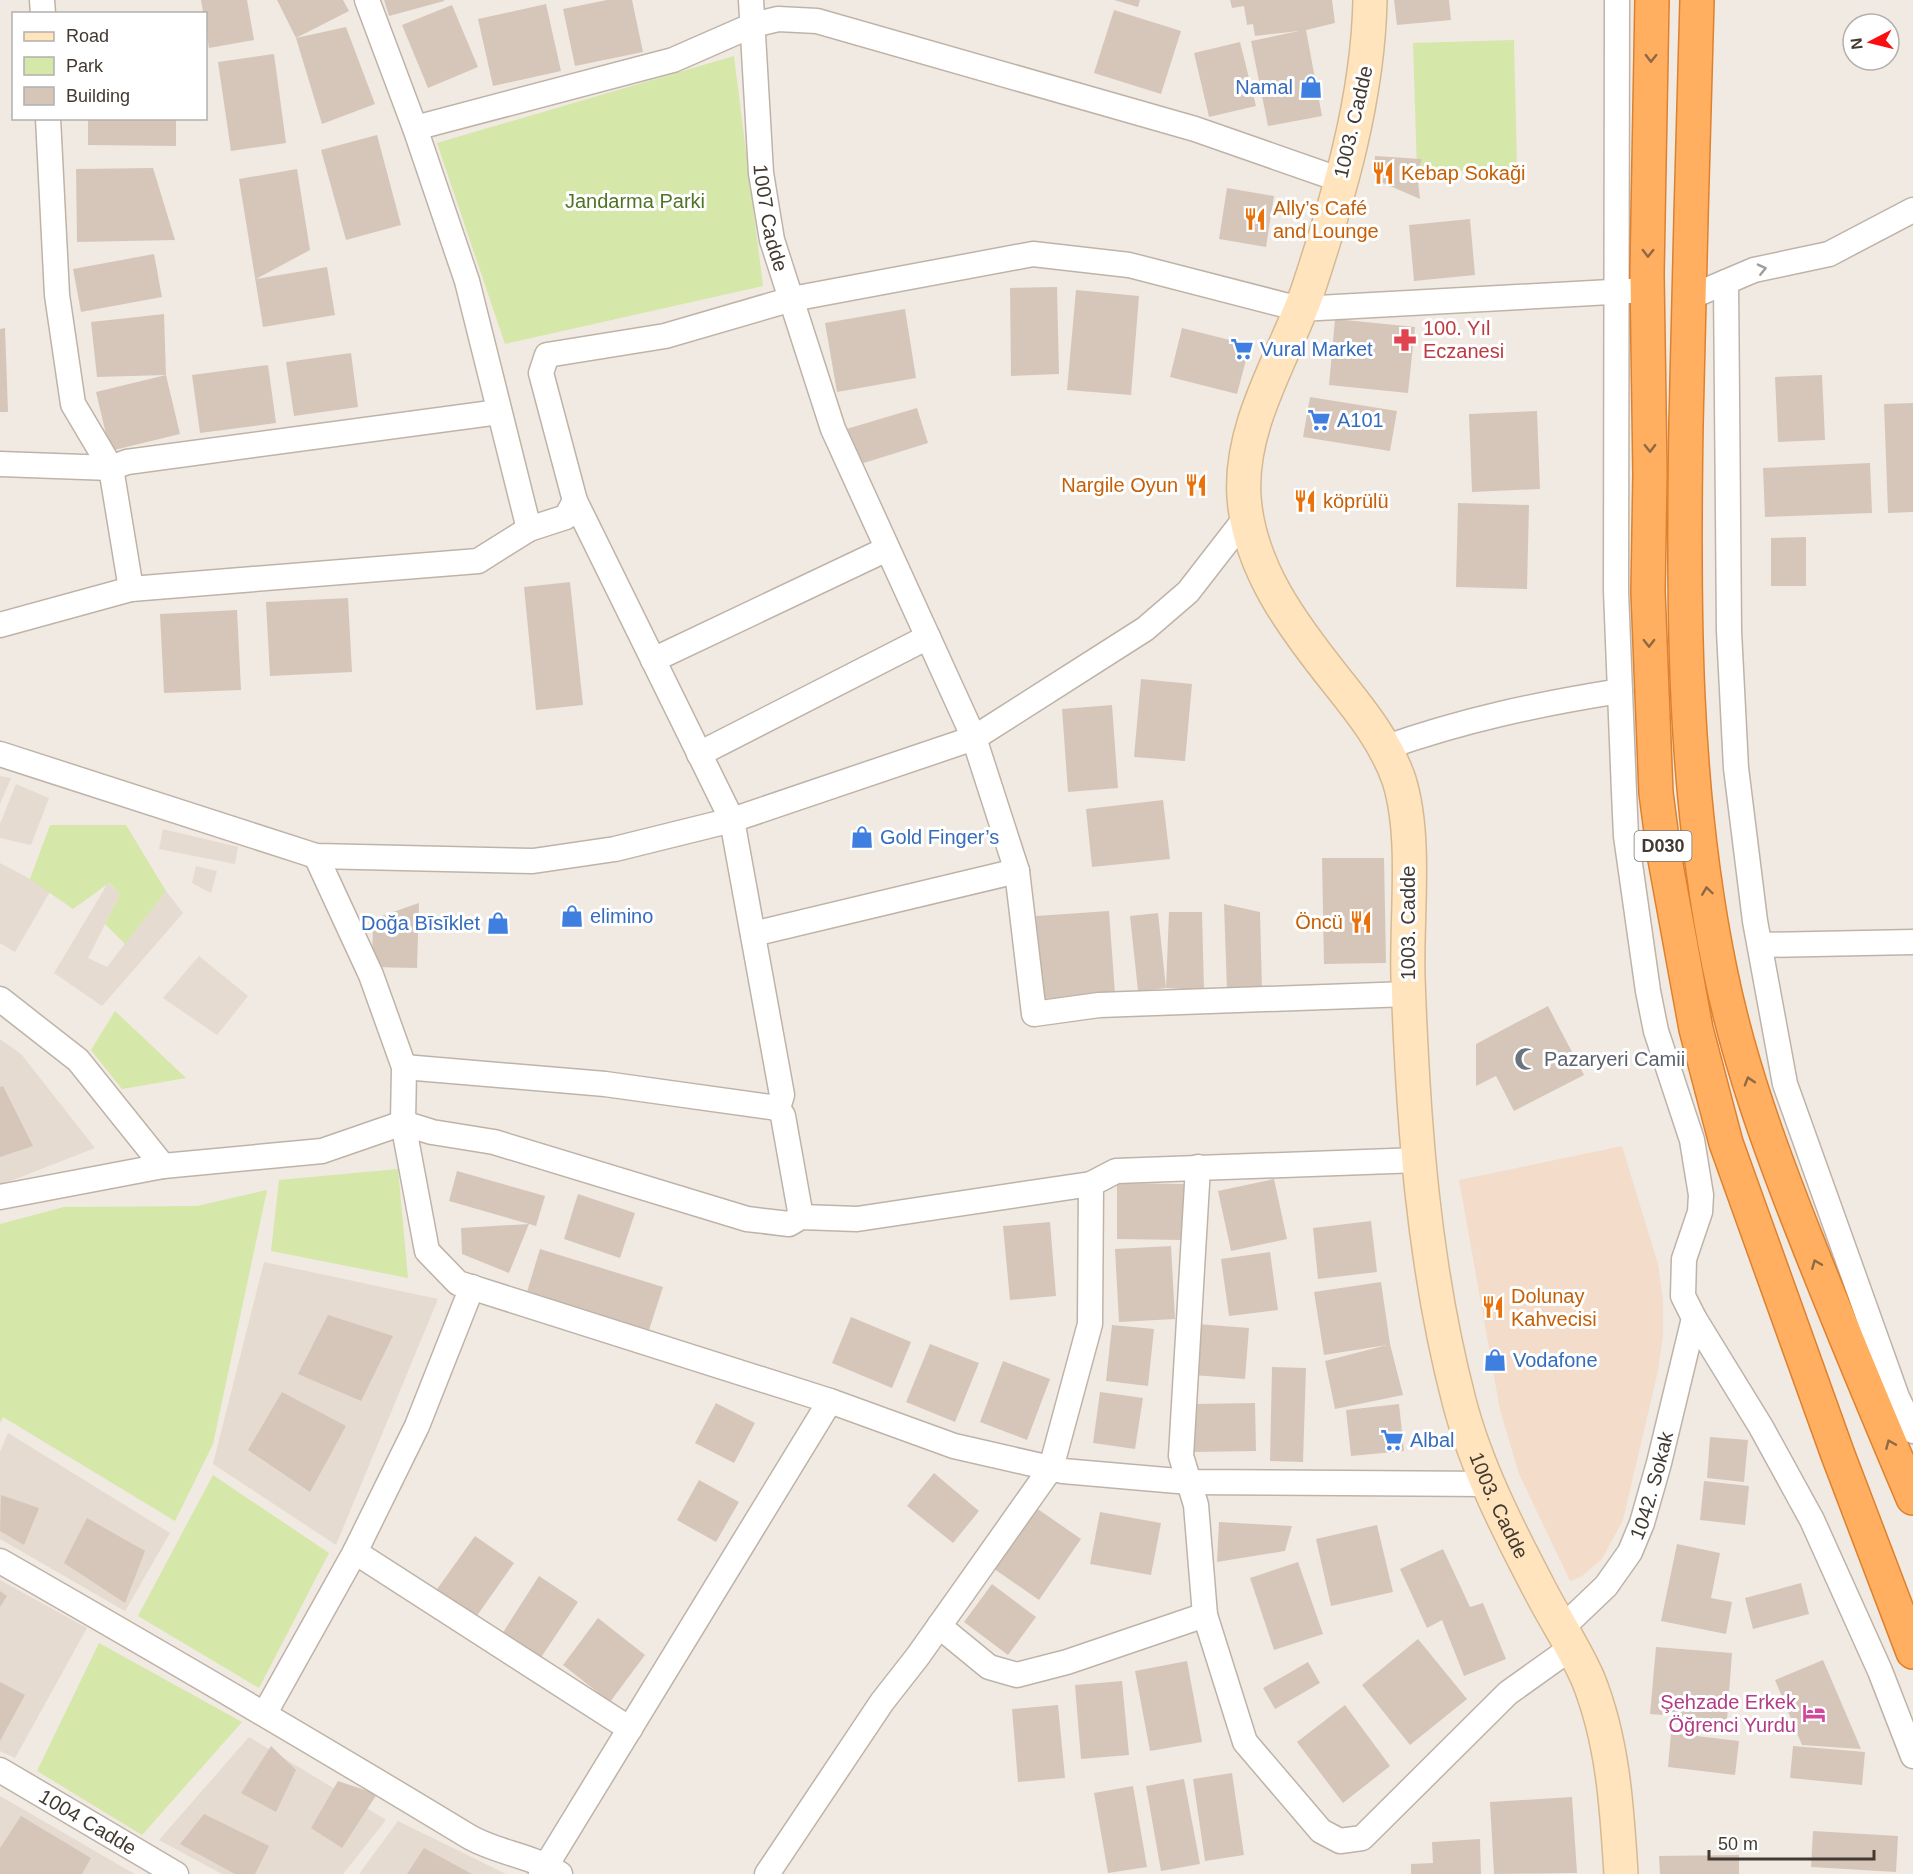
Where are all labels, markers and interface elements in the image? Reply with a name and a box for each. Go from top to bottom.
legend [12,12,207,120]
north arrow [1841,12,1901,72]
text: Road [66,26,109,46]
text: N [1847,37,1866,51]
one-way arrow [1645,54,1658,63]
text: Park [66,56,104,76]
street label: 1003. Cadde [1329,64,1377,180]
shop icon: Namal [1298,74,1324,100]
place label: Namal [1235,76,1293,98]
text: Building [66,86,130,106]
restaurant icon: Kebap Sokaği [1370,160,1396,186]
place label: Kebap Sokaği [1401,162,1526,184]
street label: 1007 Cadde [750,164,792,274]
park label: Jandarma Parki [565,190,705,212]
place label: Ally’s Café and Lounge [1273,197,1379,242]
restaurant icon: Ally’s Café and Lounge [1242,206,1268,232]
one-way arrow [1642,249,1654,258]
one-way arrow [1757,263,1767,276]
place label: 100. Yıl Eczanesi [1423,317,1504,362]
pharmacy icon: 100. Yıl Eczanesi [1392,327,1418,353]
supermarket icon: Vural Market [1229,336,1255,362]
place label: Vural Market [1260,338,1373,360]
supermarket icon: A101 [1306,407,1332,433]
place label: A101 [1337,409,1384,431]
one-way arrow [1644,444,1656,453]
restaurant icon: Nargile Oyun [1183,472,1209,498]
place label: Nargile Oyun [1061,474,1178,496]
restaurant icon: köprülü [1292,488,1318,514]
place label: köprülü [1323,490,1389,512]
one-way arrow [1643,639,1655,648]
shop icon: Gold Finger’s [849,824,875,850]
place label: Gold Finger’s [880,826,999,848]
road number: D030 [1634,831,1692,861]
street label: 1003. Cadde [1397,866,1419,980]
one-way arrow [1702,886,1714,895]
shop icon: elimino [559,903,585,929]
place label: elimino [590,905,653,927]
restaurant icon: Öncü [1348,909,1374,935]
shop icon: Doğa Bīsīklet [485,910,511,936]
place label: Öncü [1295,911,1343,933]
place label: Doğa Bīsīklet [361,912,480,934]
mosque icon: Pazaryeri Camii [1513,1046,1539,1072]
place label: Pazaryeri Camii [1544,1048,1685,1070]
one-way arrow [1744,1076,1756,1087]
one-way arrow [1811,1259,1823,1270]
place label: Dolunay Kahvecisi [1511,1285,1597,1330]
restaurant icon: Dolunay Kahvecisi [1480,1294,1506,1320]
shop icon: Vodafone [1482,1347,1508,1373]
place label: Vodafone [1513,1349,1598,1371]
supermarket icon: Albal [1379,1427,1405,1453]
street label: 1042. Sokak [1625,1428,1677,1543]
place label: Albal [1410,1429,1454,1451]
one-way arrow [1885,1439,1897,1450]
street label: 1003. Cadde [1465,1449,1533,1562]
place label: Şehzade Erkek Öğrenci Yurdu [1660,1691,1797,1736]
hotel icon: Şehzade Erkek Öğrenci Yurdu [1801,1700,1827,1726]
street label: 1004 Cadde [35,1785,140,1859]
scale bar [1709,1823,1874,1861]
text: 50 m [1718,1834,1758,1854]

